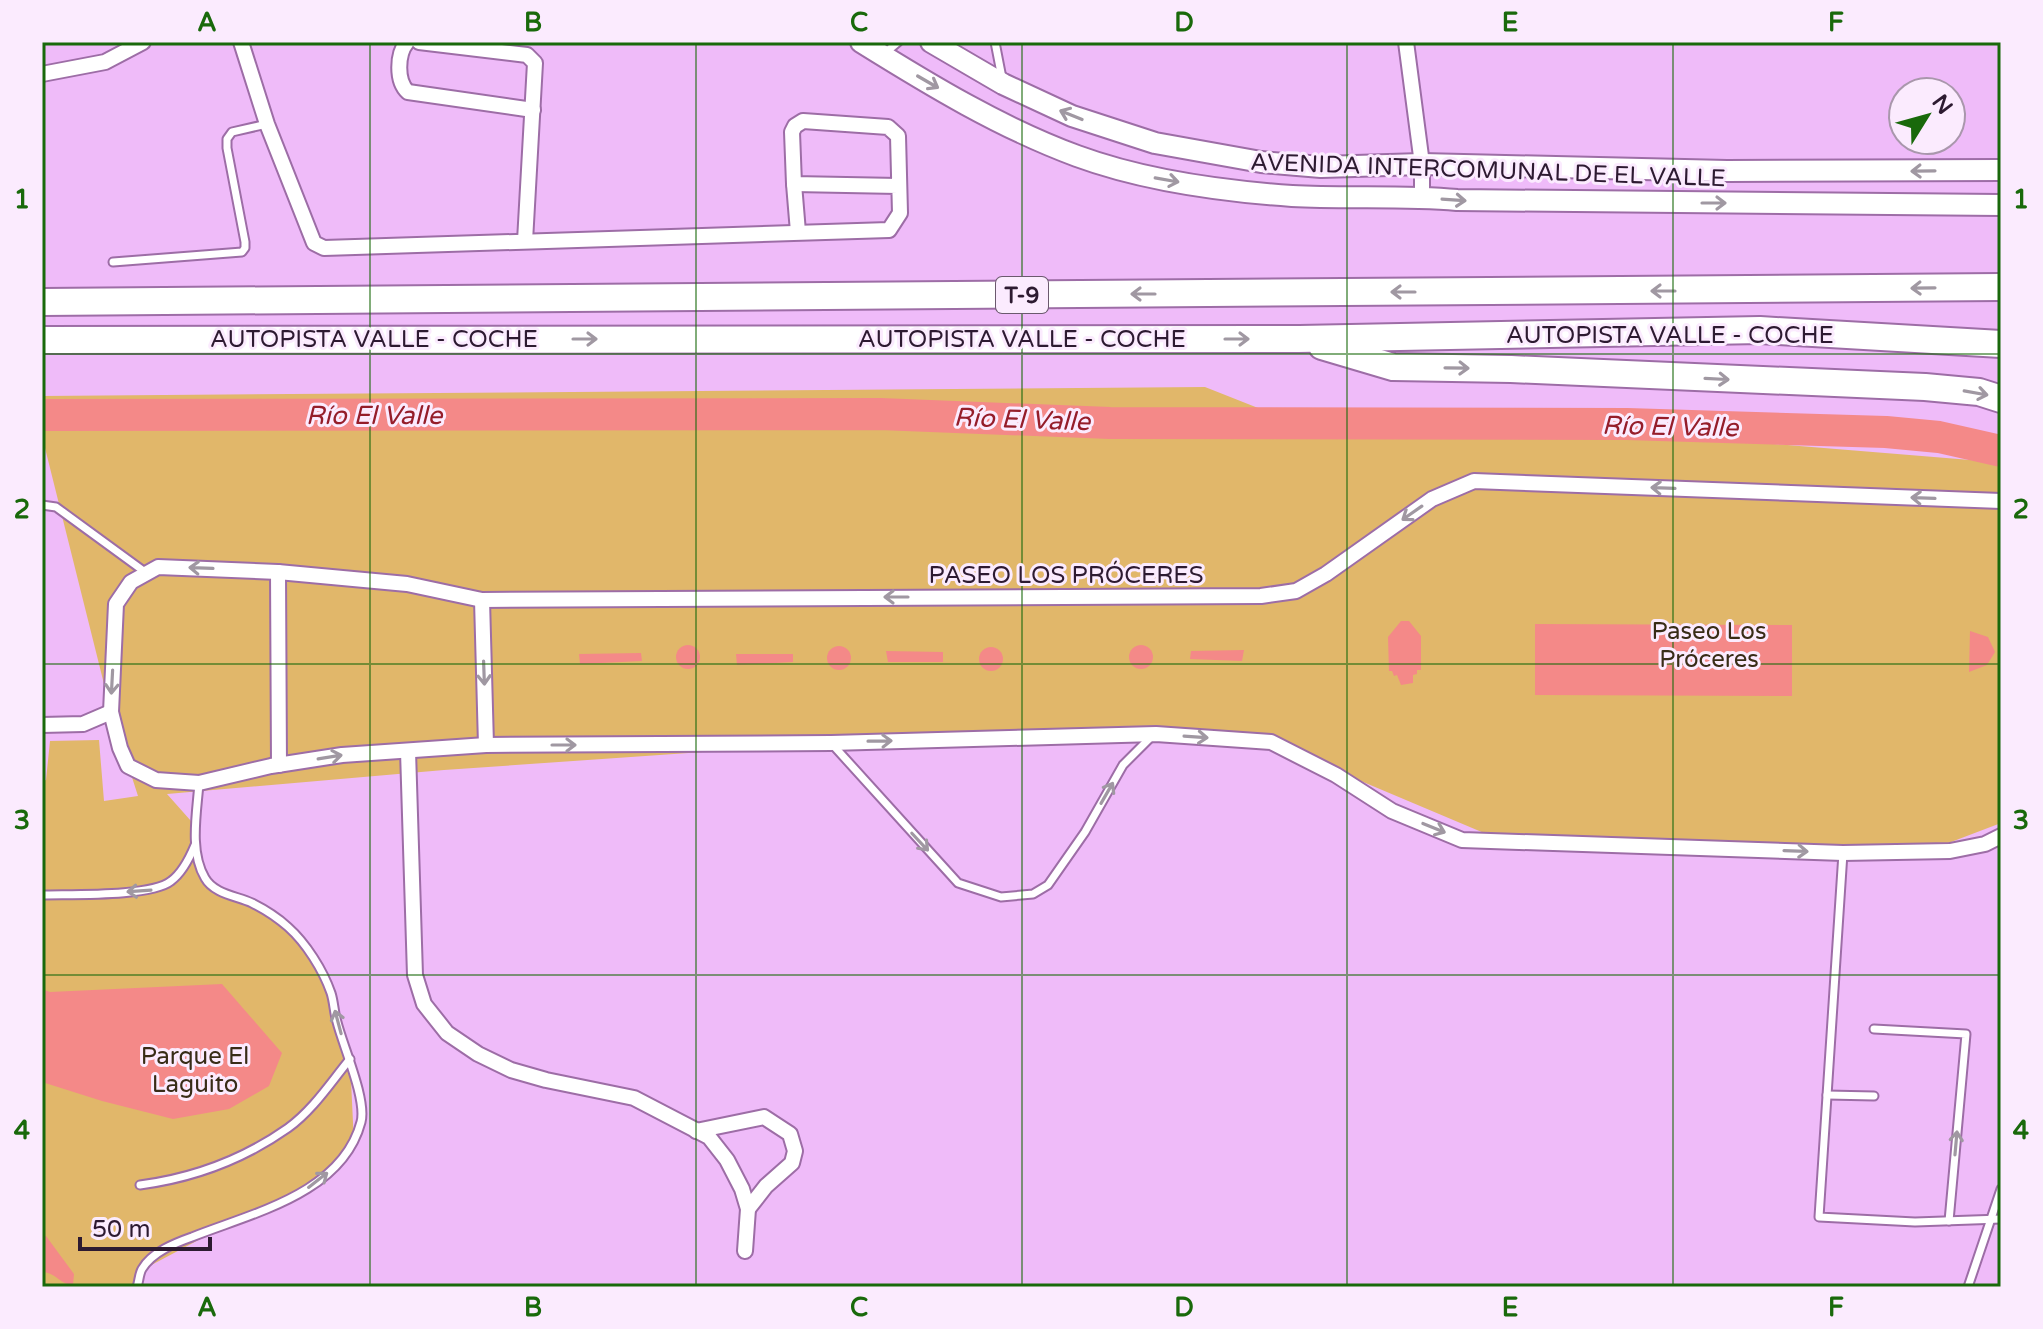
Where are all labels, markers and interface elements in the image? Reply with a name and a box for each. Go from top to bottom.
text: A [197,7,217,38]
text: B [524,7,542,38]
text: C [850,7,868,38]
text: D [1174,7,1194,38]
text: E [1502,7,1518,38]
text: F [1828,7,1844,38]
one-way arrow [916,74,939,90]
north arrow [1887,76,1967,156]
text: N [1926,90,1958,119]
one-way arrow [1059,106,1084,121]
street label: AVENIDA INTERCOMUNAL DE EL VALLE [1250,148,1726,193]
one-way arrow [1910,163,1937,179]
one-way arrow [1154,173,1180,188]
text: 1 [14,184,30,215]
text: 1 [2013,184,2029,215]
one-way arrow [1440,193,1467,208]
one-way arrow [1700,195,1727,211]
road number: T-9 [996,277,1048,313]
one-way arrow [1910,280,1937,296]
one-way arrow [1650,283,1677,299]
one-way arrow [1390,285,1417,300]
one-way arrow [1130,286,1157,302]
street label: AUTOPISTA VALLE - COCHE [1506,321,1834,350]
street label: AUTOPISTA VALLE - COCHE [210,325,538,354]
street label: AUTOPISTA VALLE - COCHE [858,325,1186,354]
one-way arrow [571,331,598,347]
one-way arrow [1223,331,1250,347]
one-way arrow [1443,361,1470,376]
one-way arrow [1703,372,1730,387]
one-way arrow [1963,386,1988,401]
water label: Río El Valle [306,400,443,431]
water label: Río El Valle [953,402,1092,437]
water label: Río El Valle [1602,410,1740,443]
one-way arrow [1650,481,1677,496]
one-way arrow [1910,490,1937,505]
text: 2 [14,494,30,525]
text: 2 [2013,494,2029,525]
one-way arrow [1401,505,1423,522]
street label: PASEO LOS PRÓCERES [929,560,1203,590]
one-way arrow [188,561,215,576]
one-way arrow [883,589,910,605]
park label: Paseo Los Próceres [1652,617,1766,674]
one-way arrow [476,659,492,686]
one-way arrow [104,668,119,695]
one-way arrow [1182,730,1209,745]
one-way arrow [866,734,893,749]
one-way arrow [550,737,577,752]
one-way arrow [317,749,342,764]
one-way arrow [1100,781,1115,805]
text: 3 [14,805,30,836]
text: 3 [2013,805,2029,836]
one-way arrow [1421,822,1446,836]
one-way arrow [911,832,930,852]
one-way arrow [1782,844,1809,859]
one-way arrow [126,884,153,899]
one-way arrow [329,1009,344,1035]
park label: Parque El Laguito [141,1042,249,1099]
text: 4 [14,1115,30,1146]
text: 4 [2013,1115,2029,1146]
one-way arrow [1949,1130,1964,1157]
one-way arrow [307,1172,328,1189]
scale bar [80,1201,210,1251]
text: 50 m [92,1215,150,1244]
text: A [197,1292,217,1323]
text: B [524,1292,542,1323]
text: C [850,1292,868,1323]
text: D [1174,1292,1194,1323]
text: E [1502,1292,1518,1323]
text: F [1828,1292,1844,1323]

